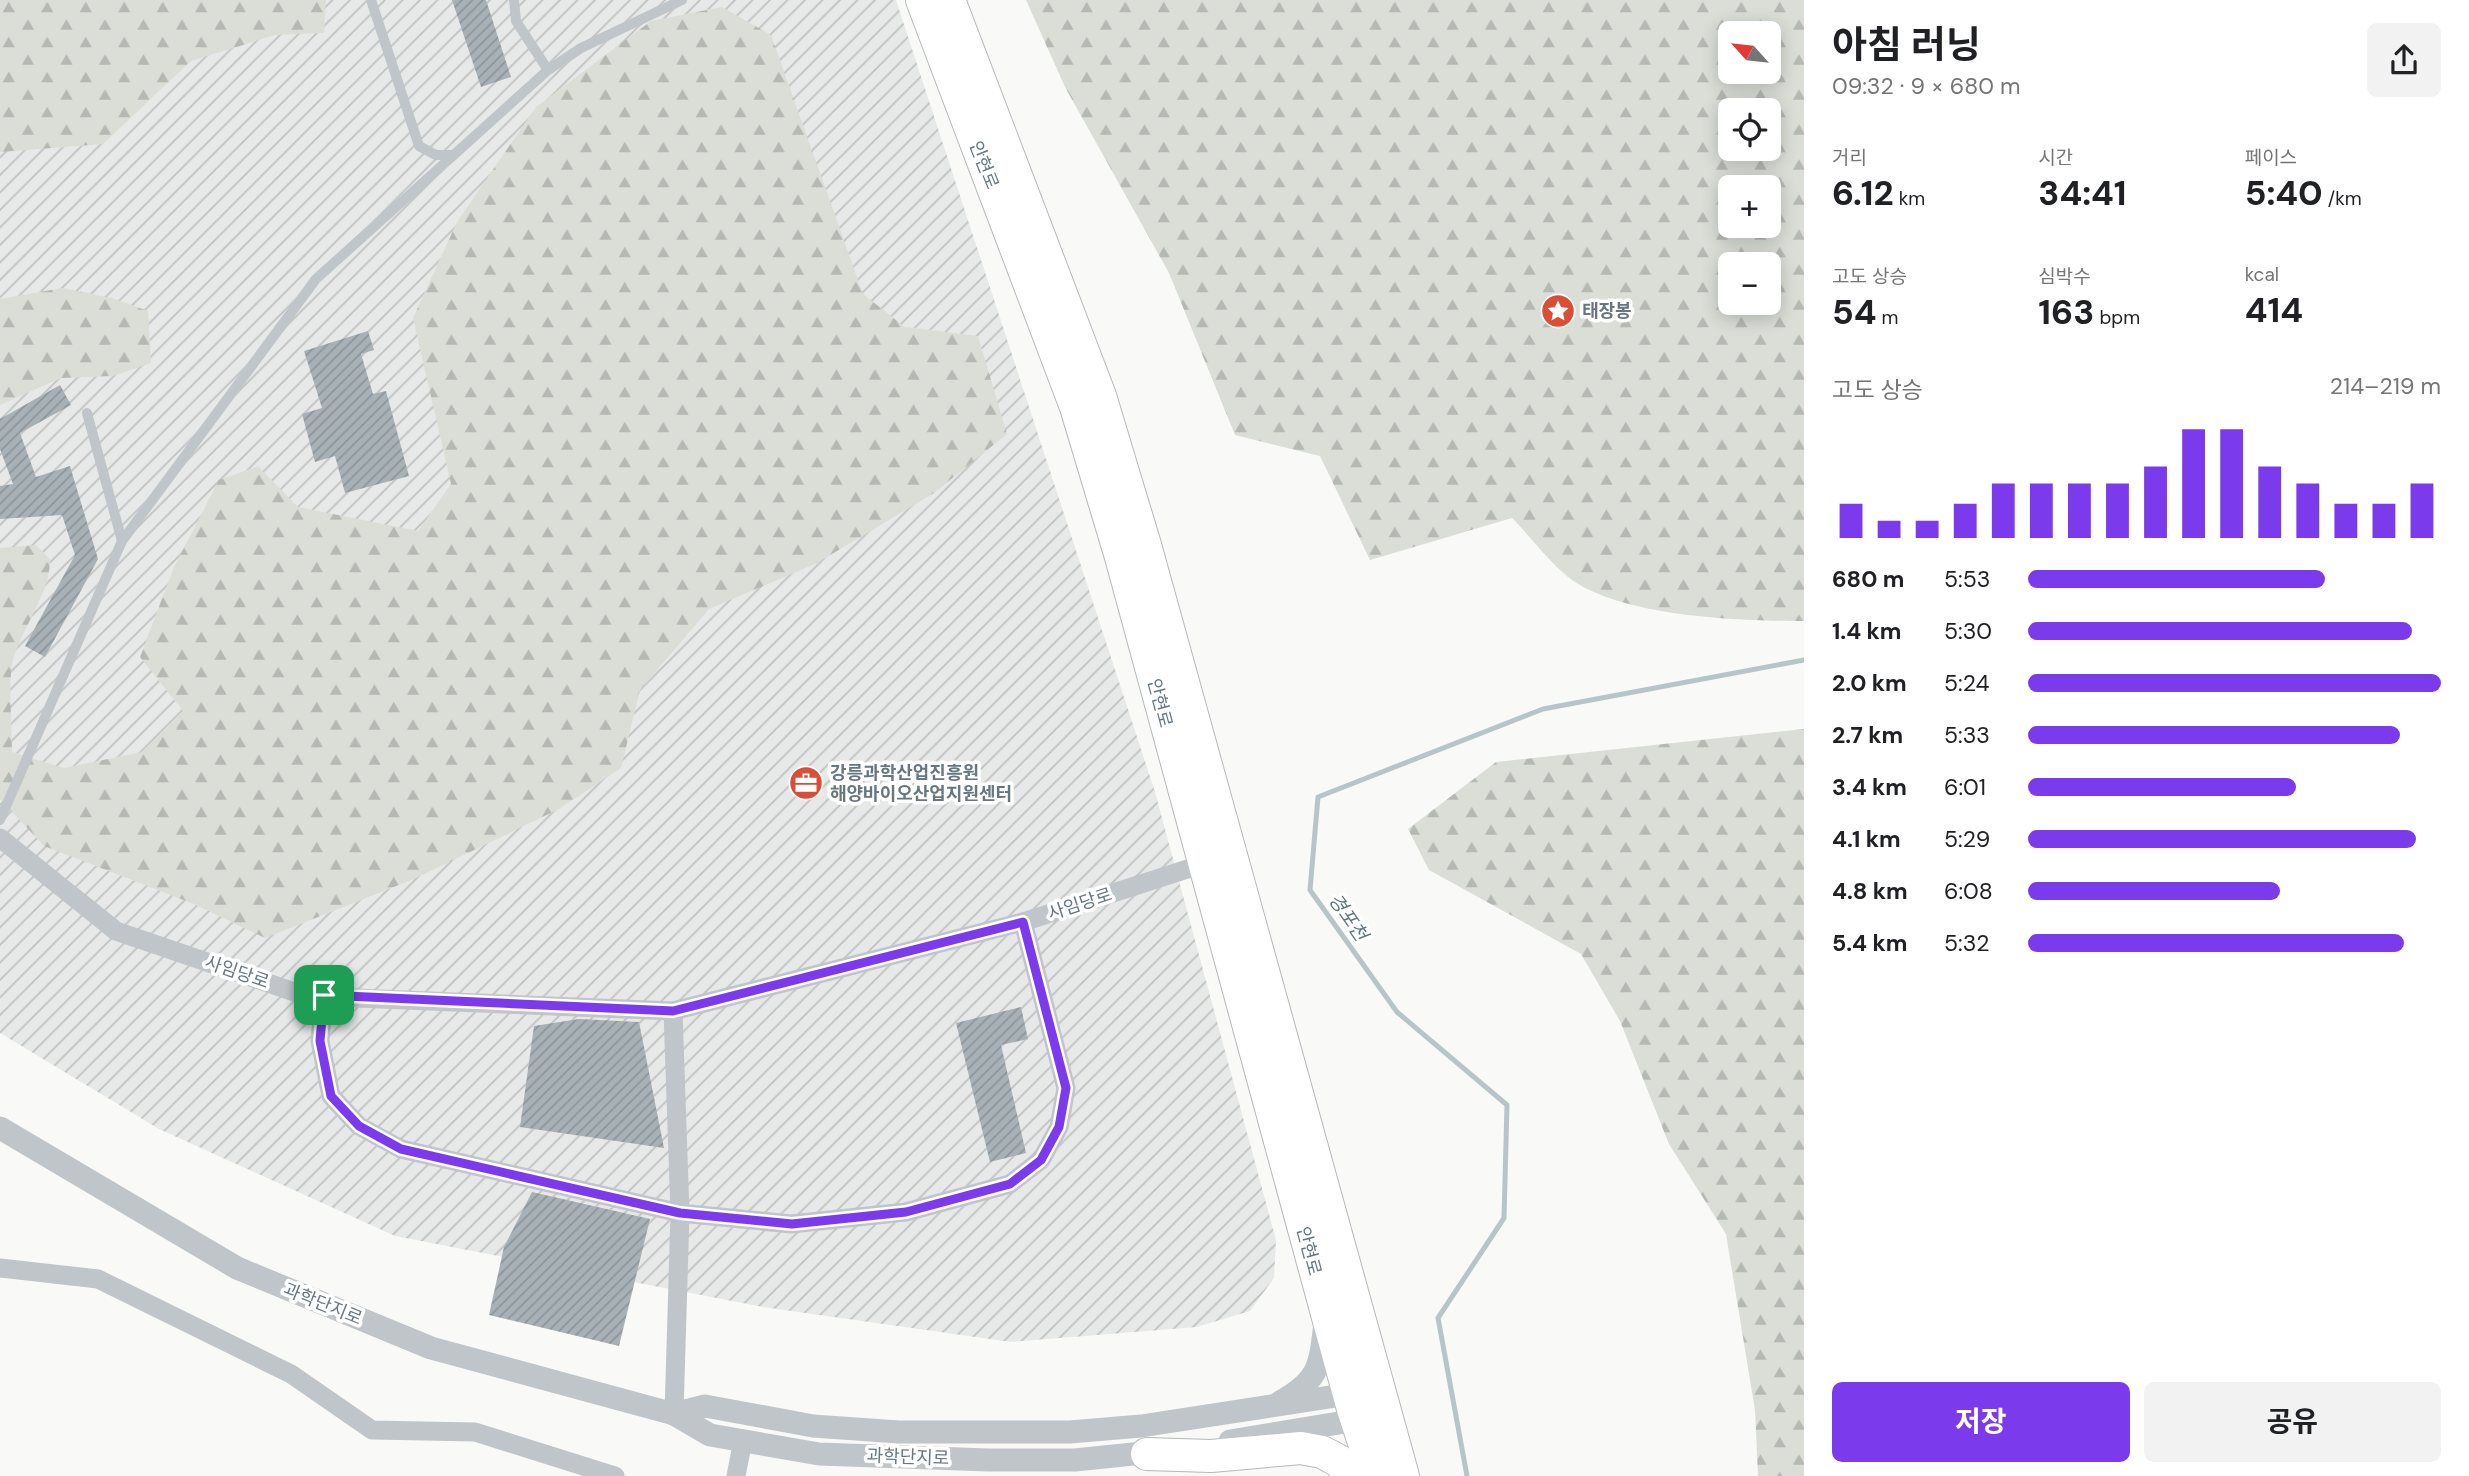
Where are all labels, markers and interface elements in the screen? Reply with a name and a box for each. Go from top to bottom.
text: 아침 러닝 [1832,20,1981,70]
north arrow [1718,21,1782,84]
map controls [1718,21,1781,315]
button: share [2367,23,2441,97]
text: 09:32 · 9 × 680 m [1832,71,2021,101]
button: locate [1718,98,1781,161]
street label: 안현로 [964,137,1004,193]
text: 거리 [1832,145,1867,170]
text: 시간 [2038,145,2073,170]
text: 페이스 [2245,145,2297,170]
text: 6.12 [1832,170,1894,216]
text: 34:41 [2038,170,2127,216]
text: 5:40 [2245,170,2323,216]
button: + [1718,175,1781,238]
text: km [1894,186,1925,211]
text: /km [2323,186,2362,211]
button: − [1718,252,1781,315]
text: kcal [2245,262,2279,287]
text: 고도 상승 [1832,264,1907,289]
text: 심박수 [2038,264,2091,289]
text: 414 [2245,287,2303,333]
text: 54 [1832,289,1877,335]
text: 163 [2038,289,2094,335]
place icon: 태장봉 [1539,292,1577,330]
place label: 태장봉 [1582,299,1632,323]
text: m [1877,305,1899,330]
text: bpm [2094,305,2140,330]
text: 214–219 m [2330,371,2441,401]
text: 고도 상승 [1832,375,1923,405]
text: 680 m [1832,564,1904,594]
text: 5:53 [1944,564,1990,594]
text: 1.4 km [1832,616,1901,646]
text: 5:30 [1944,616,1992,646]
text: 2.0 km [1832,668,1907,698]
text: 5:24 [1944,668,1990,698]
street label: 안현로 [1142,676,1178,730]
text: 2.7 km [1832,720,1903,750]
text: 5:33 [1944,720,1990,750]
place label: 강릉과학산업진흥원 해양바이오산업지원센터 [830,761,1012,806]
office icon: 강릉과학산업진흥원 해양바이오산업지원센터 [787,764,825,802]
text: 3.4 km [1832,772,1907,802]
text: 6:01 [1944,772,1986,802]
text: 4.1 km [1832,824,1901,854]
text: 5:29 [1944,824,1990,854]
text: 4.8 km [1832,876,1908,906]
text: 6:08 [1944,876,1993,906]
street label: 사임당로 [1045,882,1115,926]
water label: 경포천 [1323,888,1374,947]
text: 5.4 km [1832,928,1907,958]
text: 5:32 [1944,928,1990,958]
street label: 사임당로 [202,950,272,994]
pin [294,965,354,1025]
icon: arrive [305,976,343,1014]
street label: 안현로 [1291,1224,1327,1278]
street label: 과학단지로 [280,1277,366,1331]
button: 저장 [1832,1382,2130,1462]
button: 공유 [2144,1382,2441,1462]
street label: 과학단지로 [866,1444,950,1470]

